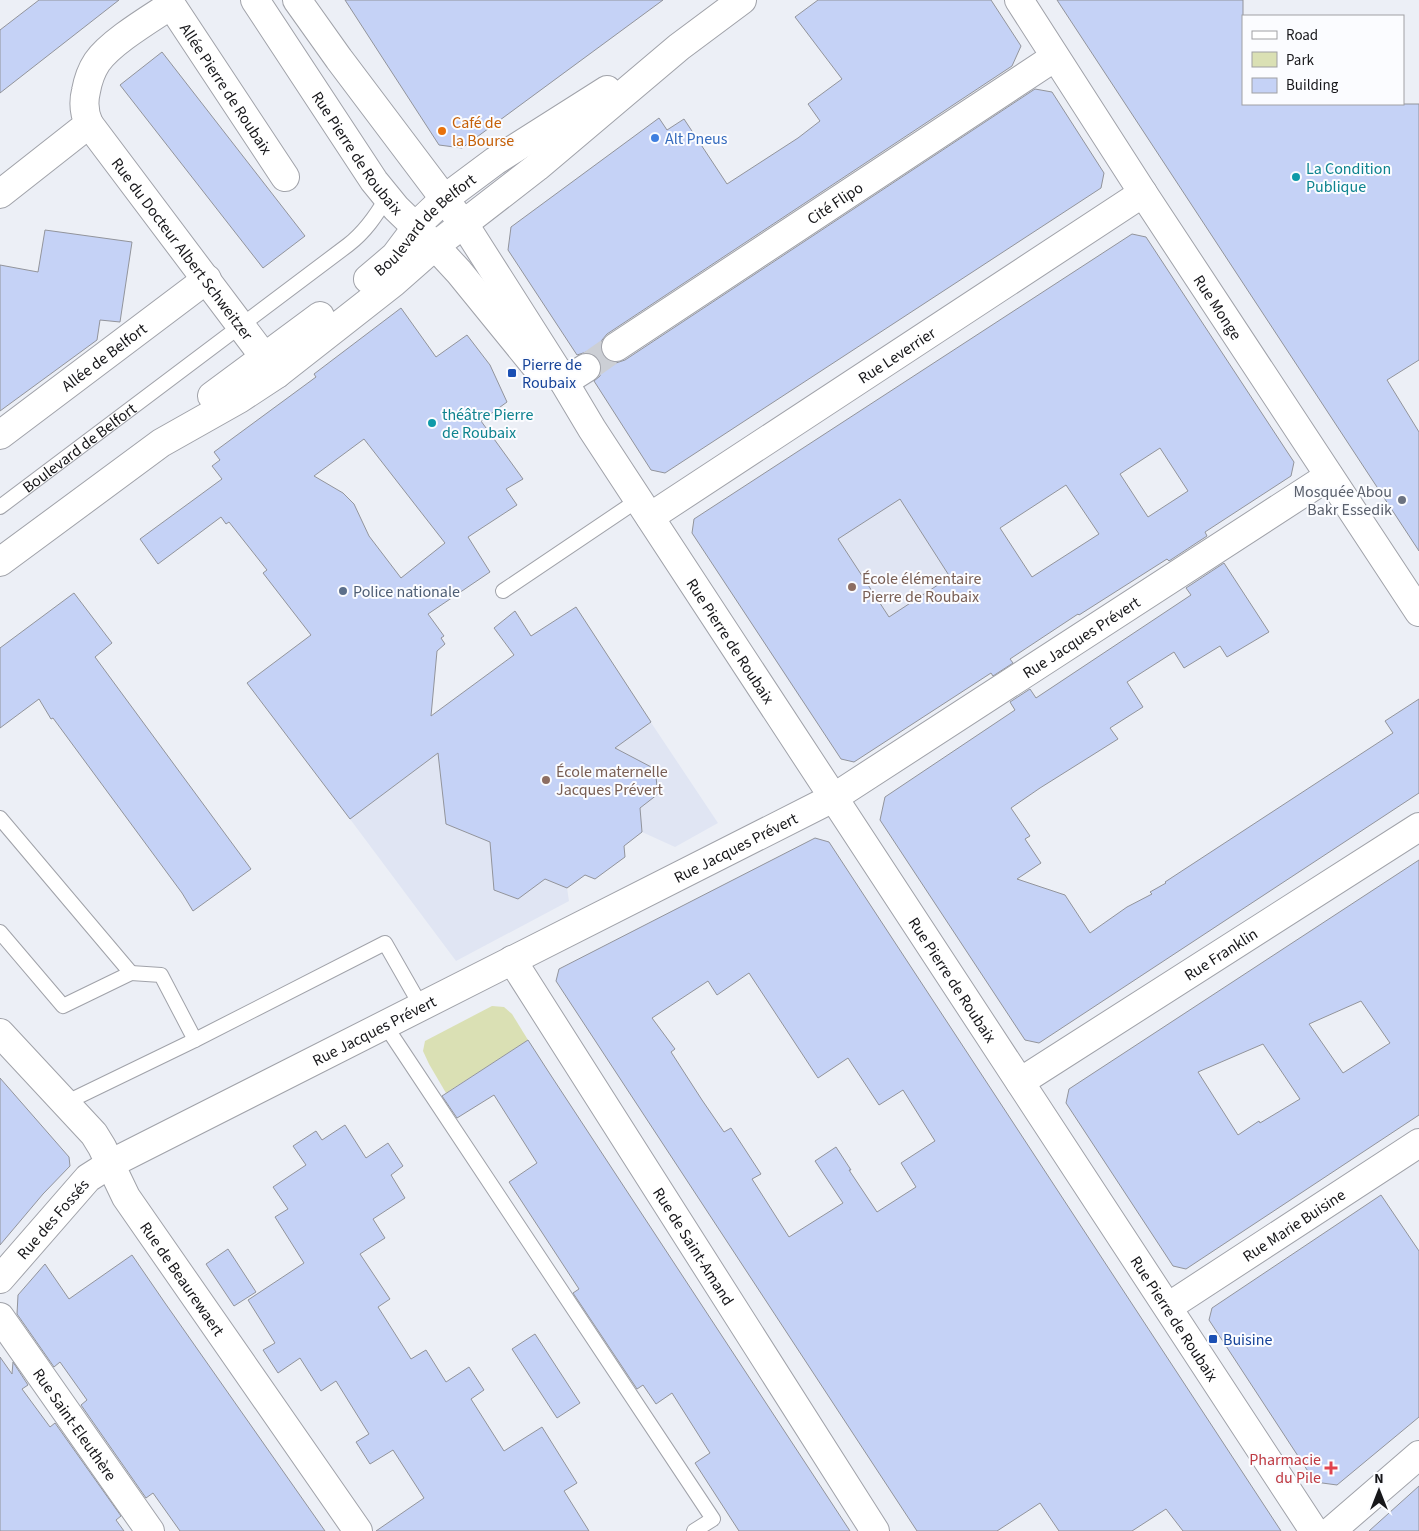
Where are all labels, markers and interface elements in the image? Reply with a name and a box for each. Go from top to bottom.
legend [1242,15,1404,105]
street label: Allée Pierre de Roubaix [174,19,277,159]
text: Road [1286,25,1318,46]
text: Park [1286,50,1315,71]
text: Building [1286,75,1339,96]
street label: Rue Pierre de Roubaix [306,87,407,221]
place label: Café de la Bourse [452,112,514,152]
marker: Café de la Bourse [436,125,448,137]
place label: Alt Pneus [665,128,728,150]
marker: Alt Pneus [649,132,661,144]
street label: Rue du Docteur Albert Schweitzer [106,153,258,345]
place label: La Condition Publique [1306,158,1391,198]
street label: Boulevard de Belfort [369,169,481,281]
marker: La Condition Publique [1290,171,1302,183]
street label: Cité Flipo [803,177,867,230]
street label: Rue Monge [1188,271,1247,345]
street label: Allée de Belfort [57,318,152,397]
street label: Rue Leverrier [854,322,940,389]
place label: Pierre de Roubaix [522,354,582,394]
marker: Pierre de Roubaix [506,367,518,379]
street label: Boulevard de Belfort [18,398,142,498]
place label: théâtre Pierre de Roubaix [442,404,533,444]
marker: théâtre Pierre de Roubaix [426,417,438,429]
place label: Mosquée Abou Bakr Essedik [1293,481,1392,521]
marker: Mosquée Abou Bakr Essedik [1396,494,1408,506]
place label: École élémentaire Pierre de Roubaix [862,568,981,608]
street label: Rue Pierre de Roubaix [681,574,779,709]
place label: Police nationale [353,581,460,603]
marker: École élémentaire Pierre de Roubaix [846,581,858,593]
marker: Police nationale [337,585,349,597]
street label: Rue Jacques Prévert [1018,591,1145,684]
place label: École maternelle Jacques Prévert [556,761,668,801]
marker: École maternelle Jacques Prévert [540,774,552,786]
street label: Rue Jacques Prévert [670,808,802,889]
street label: Rue Pierre de Roubaix [903,913,1001,1047]
street label: Rue Franklin [1180,923,1262,986]
street label: Rue Jacques Prévert [309,990,441,1072]
street label: Rue des Fossés [12,1174,95,1264]
street label: Rue de Saint-Amand [647,1183,739,1310]
street label: Rue Marie Buisine [1238,1184,1350,1267]
street label: Rue de Beaurewaert [134,1218,230,1341]
street label: Rue Pierre de Roubaix [1125,1252,1223,1386]
place label: Buisine [1223,1329,1272,1351]
marker: Buisine [1207,1333,1219,1345]
street label: Rue Saint-Eleuthère [27,1364,122,1486]
place label: Pharmacie du Pile [1249,1449,1321,1489]
marker: Pharmacie du Pile [1325,1462,1337,1474]
north arrow [1354,1466,1404,1516]
text: N [1374,1469,1384,1489]

